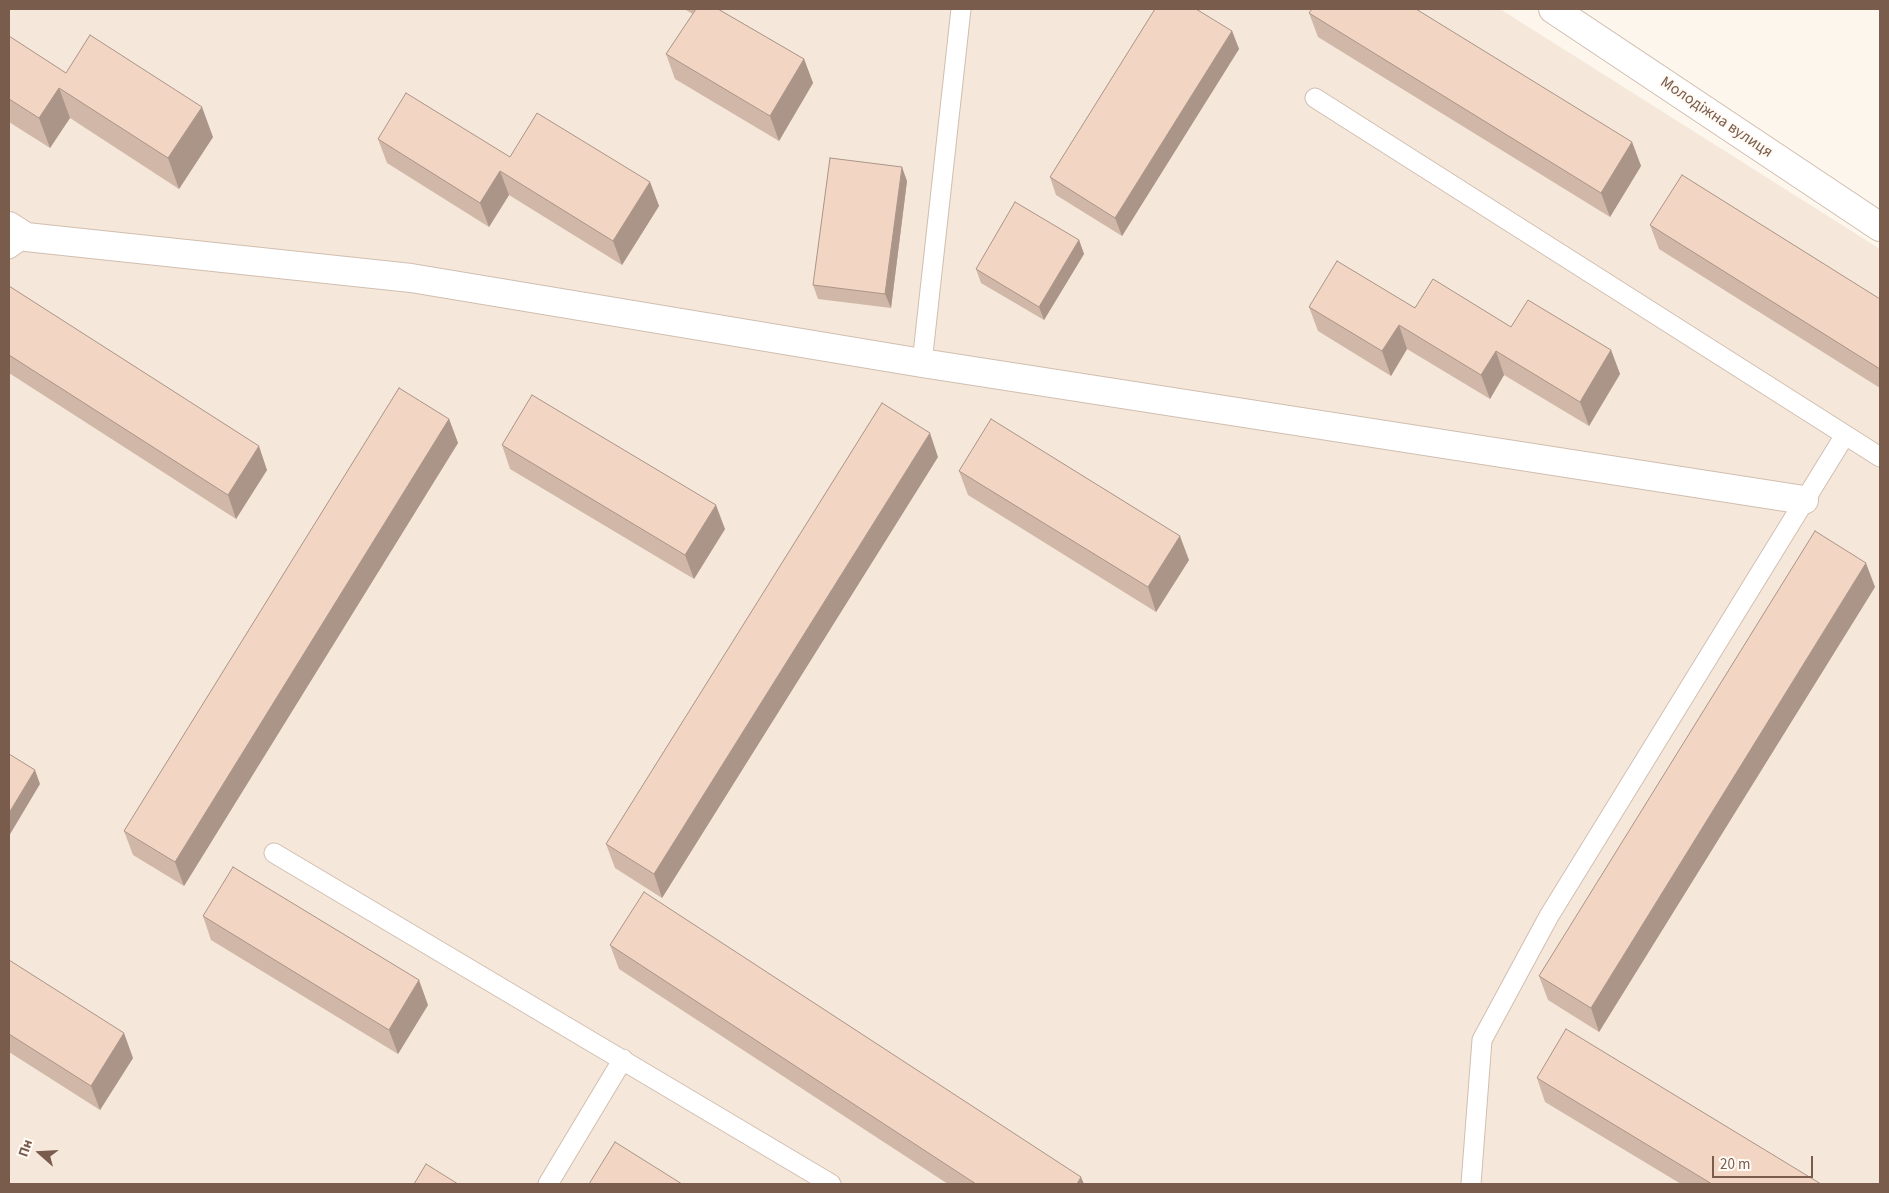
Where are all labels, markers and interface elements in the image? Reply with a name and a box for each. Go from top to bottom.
street label: Молодіжна вулиця [1656,73,1776,163]
north arrow [15,1128,65,1178]
text: Пн [14,1137,38,1160]
scale bar [1714,1146,1815,1178]
text: 20 m [1720,1154,1750,1175]

